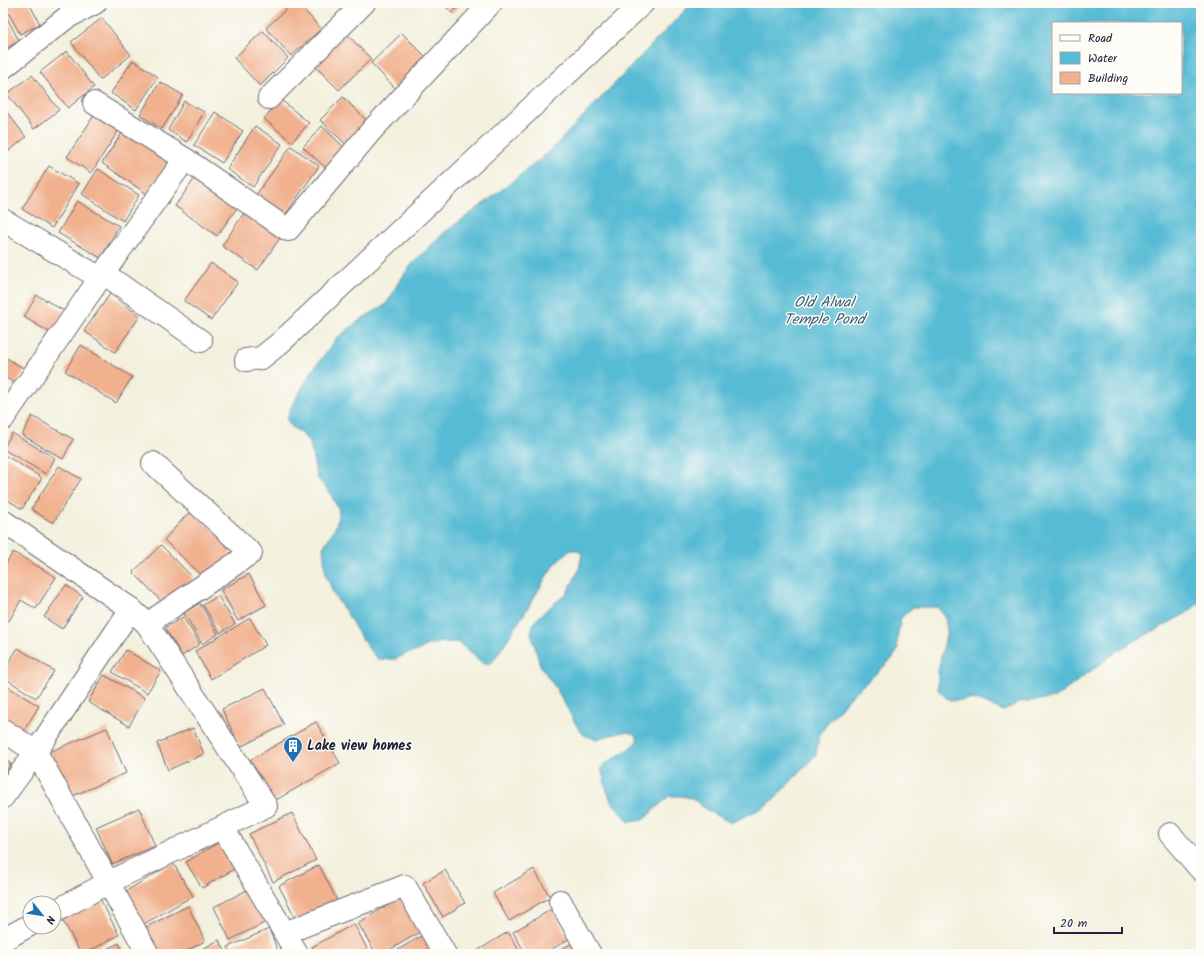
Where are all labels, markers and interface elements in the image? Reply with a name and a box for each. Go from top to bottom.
legend [1052,22,1182,94]
text: Road [1088,29,1113,48]
text: Water [1088,49,1118,68]
text: Building [1088,69,1128,88]
water label: Old Alwal Temple Pond [784,291,868,332]
building icon: Lake view homes [282,735,304,763]
place label: Lake view homes [307,735,412,757]
north arrow [22,895,62,935]
scale bar [1054,909,1122,935]
text: N [40,912,59,927]
text: 20 m [1060,914,1088,933]

